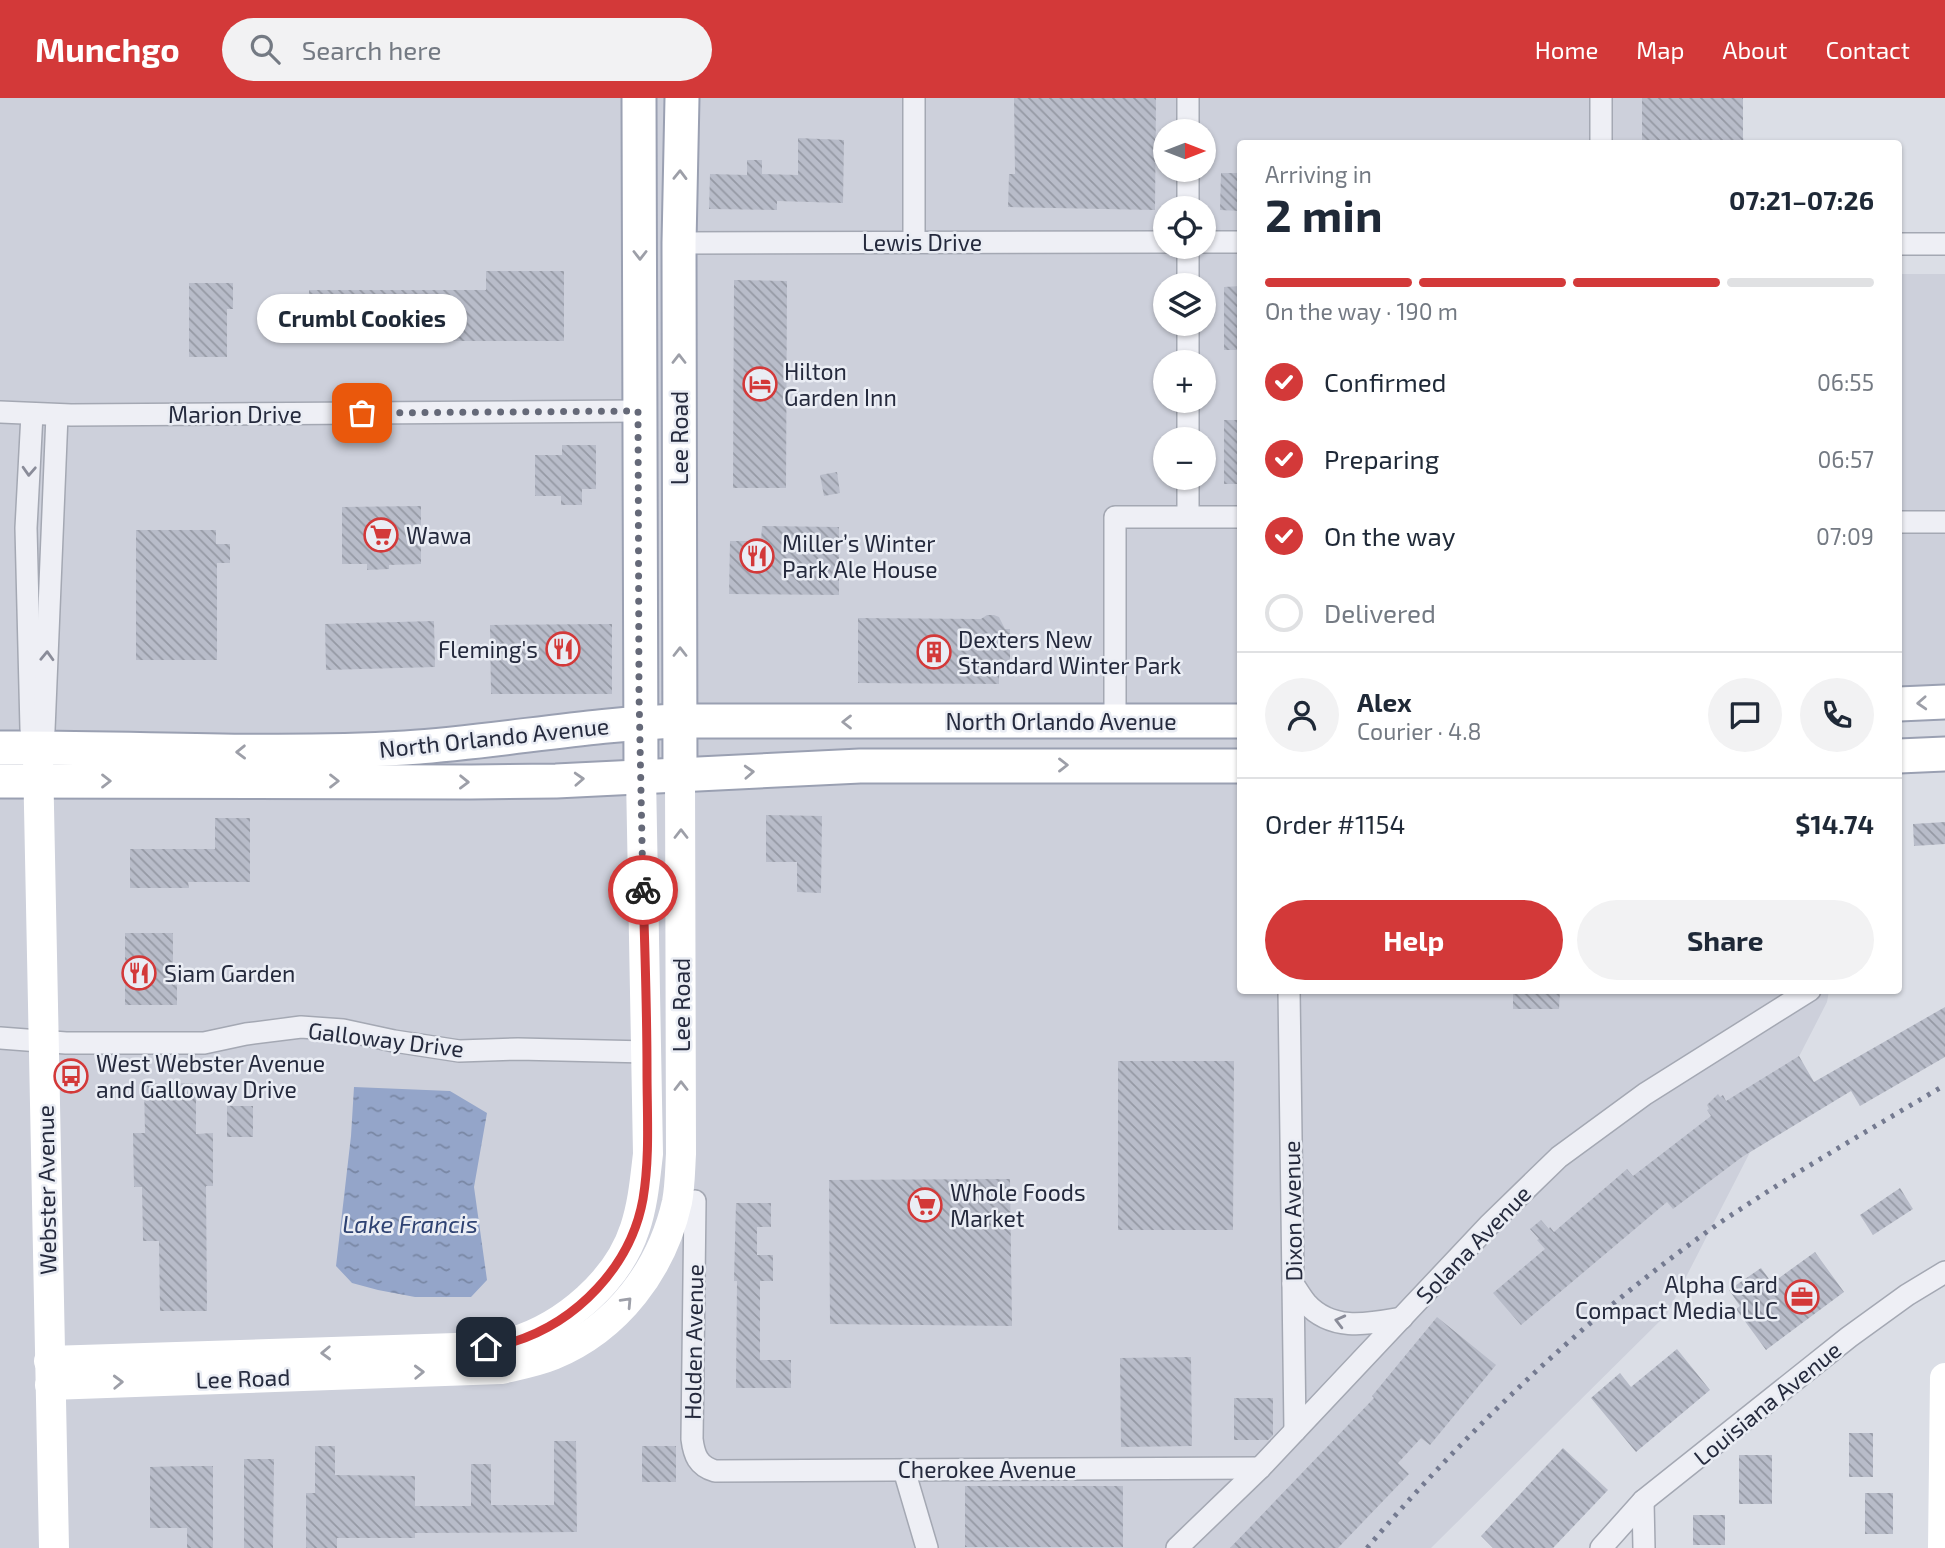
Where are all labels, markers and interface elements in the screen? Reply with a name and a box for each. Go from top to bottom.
search box [222,18,712,81]
text: Munchgo [35,29,180,69]
icon: search [246,30,284,68]
text: Search here [302,34,441,65]
text: Home [1535,35,1598,64]
text: Map [1636,35,1684,64]
text: About [1722,35,1788,64]
text: Contact [1826,35,1910,64]
north arrow [1153,119,1216,182]
map controls [1153,119,1216,490]
text: Arriving in [1265,160,1372,188]
one-way arrow [673,169,688,180]
text: 07:21–07:26 [1729,184,1874,215]
text: 2 min [1265,186,1383,241]
button: locate [1153,196,1216,259]
street label: Lewis Drive [862,228,982,256]
one-way arrow [632,250,647,261]
button: layers [1153,273,1216,336]
callout: Crumbl Cookies [257,294,467,343]
text: On the way · 190 m [1265,297,1458,325]
text: Crumbl Cookies [278,304,446,332]
button: + [1153,350,1216,413]
one-way arrow [671,354,687,364]
place label: Hilton Garden Inn [784,357,897,411]
icon: check [1265,363,1303,401]
hotel icon: Hilton Garden Inn [741,365,779,403]
text: Confirmed [1324,366,1447,397]
text: 06:55 [1817,368,1874,396]
pin [332,383,392,443]
street label: Lee Road [665,391,693,485]
icon: bag [343,394,381,432]
street label: Marion Drive [168,400,302,428]
button: − [1153,427,1216,490]
icon: check [1265,440,1303,478]
text: Preparing [1324,443,1439,474]
text: 06:57 [1817,445,1874,473]
one-way arrow [22,466,37,477]
supermarket icon: Wawa [362,516,400,554]
icon: check [1265,517,1303,555]
text: On the way [1324,520,1455,551]
place label: Wawa [406,521,472,549]
text: 07:09 [1816,522,1874,550]
place label: Miller’s Winter Park Ale House [782,529,938,583]
restaurant icon: Miller’s Winter Park Ale House [738,537,776,575]
text: Delivered [1324,597,1436,628]
place label: Dexters New Standard Winter Park [958,625,1182,679]
restaurant icon: Fleming's [544,630,582,668]
building icon: Dexters New Standard Winter Park [915,633,953,671]
place label: Fleming's [438,635,538,663]
one-way arrow [672,647,688,657]
one-way arrow [40,650,55,661]
button: person [1265,678,1339,752]
button: chat [1708,678,1782,752]
button: phone [1800,678,1874,752]
text: Alex [1357,686,1412,717]
one-way arrow [1916,696,1927,711]
street label: North Orlando Avenue [945,707,1177,735]
street label: North Orlando Avenue [378,711,610,763]
one-way arrow [842,714,852,730]
text: Courier · 4.8 [1357,717,1481,745]
one-way arrow [235,744,246,759]
one-way arrow [1059,757,1069,773]
one-way arrow [743,764,754,779]
one-way arrow [574,772,585,787]
one-way arrow [101,773,112,789]
one-way arrow [329,773,339,789]
one-way arrow [459,774,470,790]
text: Order #1154 [1265,808,1406,839]
text: $14.74 [1795,808,1874,839]
one-way arrow [673,828,688,839]
courier [608,855,678,925]
icon: bike [624,871,662,909]
button: Help [1265,900,1563,980]
button: Share [1577,900,1874,980]
restaurant icon: Siam Garden [120,954,158,992]
street label: Lee Road [667,958,695,1052]
place label: Siam Garden [164,959,295,987]
street label: Galloway Drive [307,1016,465,1062]
place label: West Webster Avenue and Galloway Drive [96,1049,325,1103]
bus stop icon: West Webster Avenue and Galloway Drive [52,1057,90,1095]
one-way arrow [673,1080,689,1091]
street label: Webster Avenue [31,1105,61,1275]
street label: Dixon Avenue [1277,1140,1307,1282]
place label: Whole Foods Market [950,1178,1086,1232]
street label: Solana Avenue [1410,1179,1536,1309]
supermarket icon: Whole Foods Market [906,1186,944,1224]
water label: Lake Francis [342,1209,478,1238]
street label: Holden Avenue [678,1264,708,1420]
place label: Alpha Card Compact Media LLC [1575,1270,1778,1324]
office icon: Alpha Card Compact Media LLC [1783,1278,1821,1316]
one-way arrow [618,1297,631,1310]
one-way arrow [1334,1315,1346,1330]
pin [456,1317,516,1377]
icon: home [467,1328,505,1366]
street label: Louisiana Avenue [1688,1335,1846,1471]
one-way arrow [320,1346,331,1361]
street label: Lee Road [195,1362,291,1394]
one-way arrow [414,1364,425,1380]
one-way arrow [113,1375,124,1390]
street label: Cherokee Avenue [898,1455,1076,1483]

